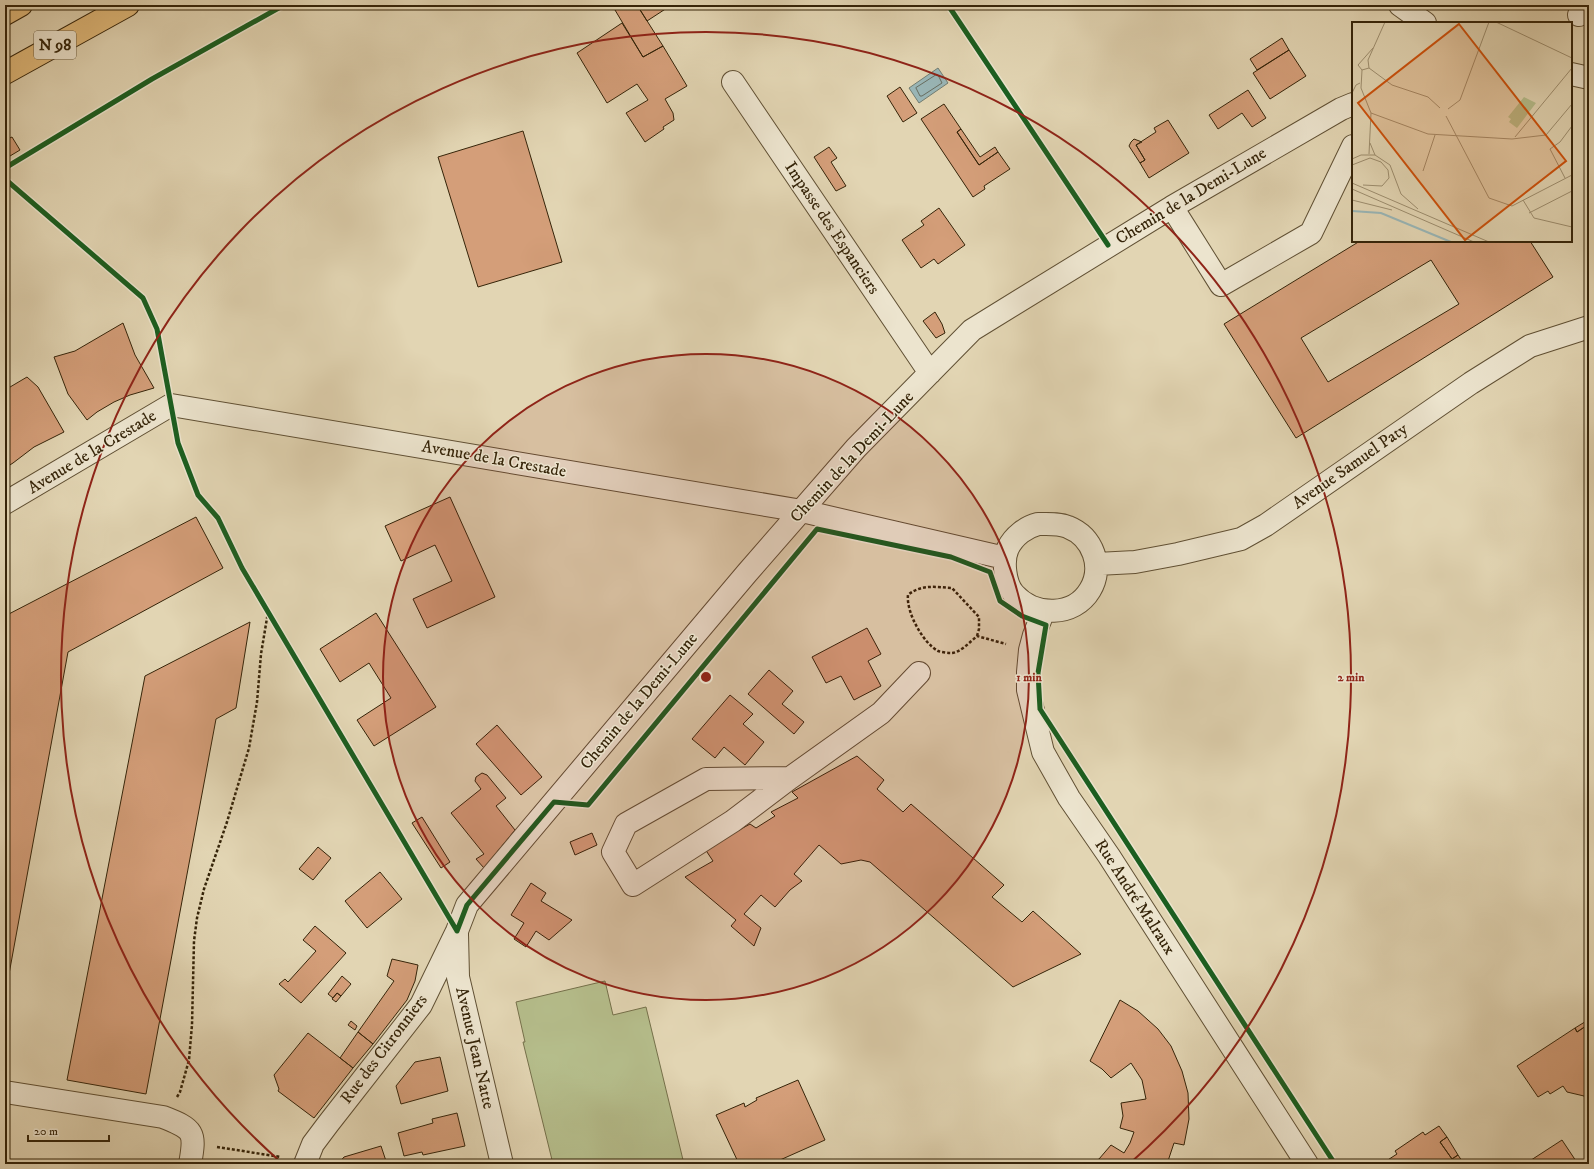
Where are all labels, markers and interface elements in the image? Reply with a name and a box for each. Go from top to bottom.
inset map [1352,22,1572,242]
road number: N 98 [34,31,76,59]
street label: Chemin de la Demi-Lune [1112,142,1270,250]
street label: Impasse des Espanciers [779,157,885,299]
street label: Chemin de la Demi-Lune [785,387,919,527]
street label: Avenue de la Crestade [24,405,160,499]
street label: Avenue Samuel Paty [1288,417,1413,514]
street label: Avenue de la Crestade [420,435,568,483]
street label: Chemin de la Demi-Lune [575,628,703,774]
centre of rings [699,670,713,684]
text: 1 min [1016,670,1042,685]
text: 2 min [1338,670,1365,685]
street label: Rue André Malraux [1089,835,1181,959]
street label: Avenue Jean Natte [450,985,500,1111]
street label: Rue des Citronniers [336,989,433,1108]
scale bar [28,1117,109,1143]
text: 20 m [34,1124,58,1139]

